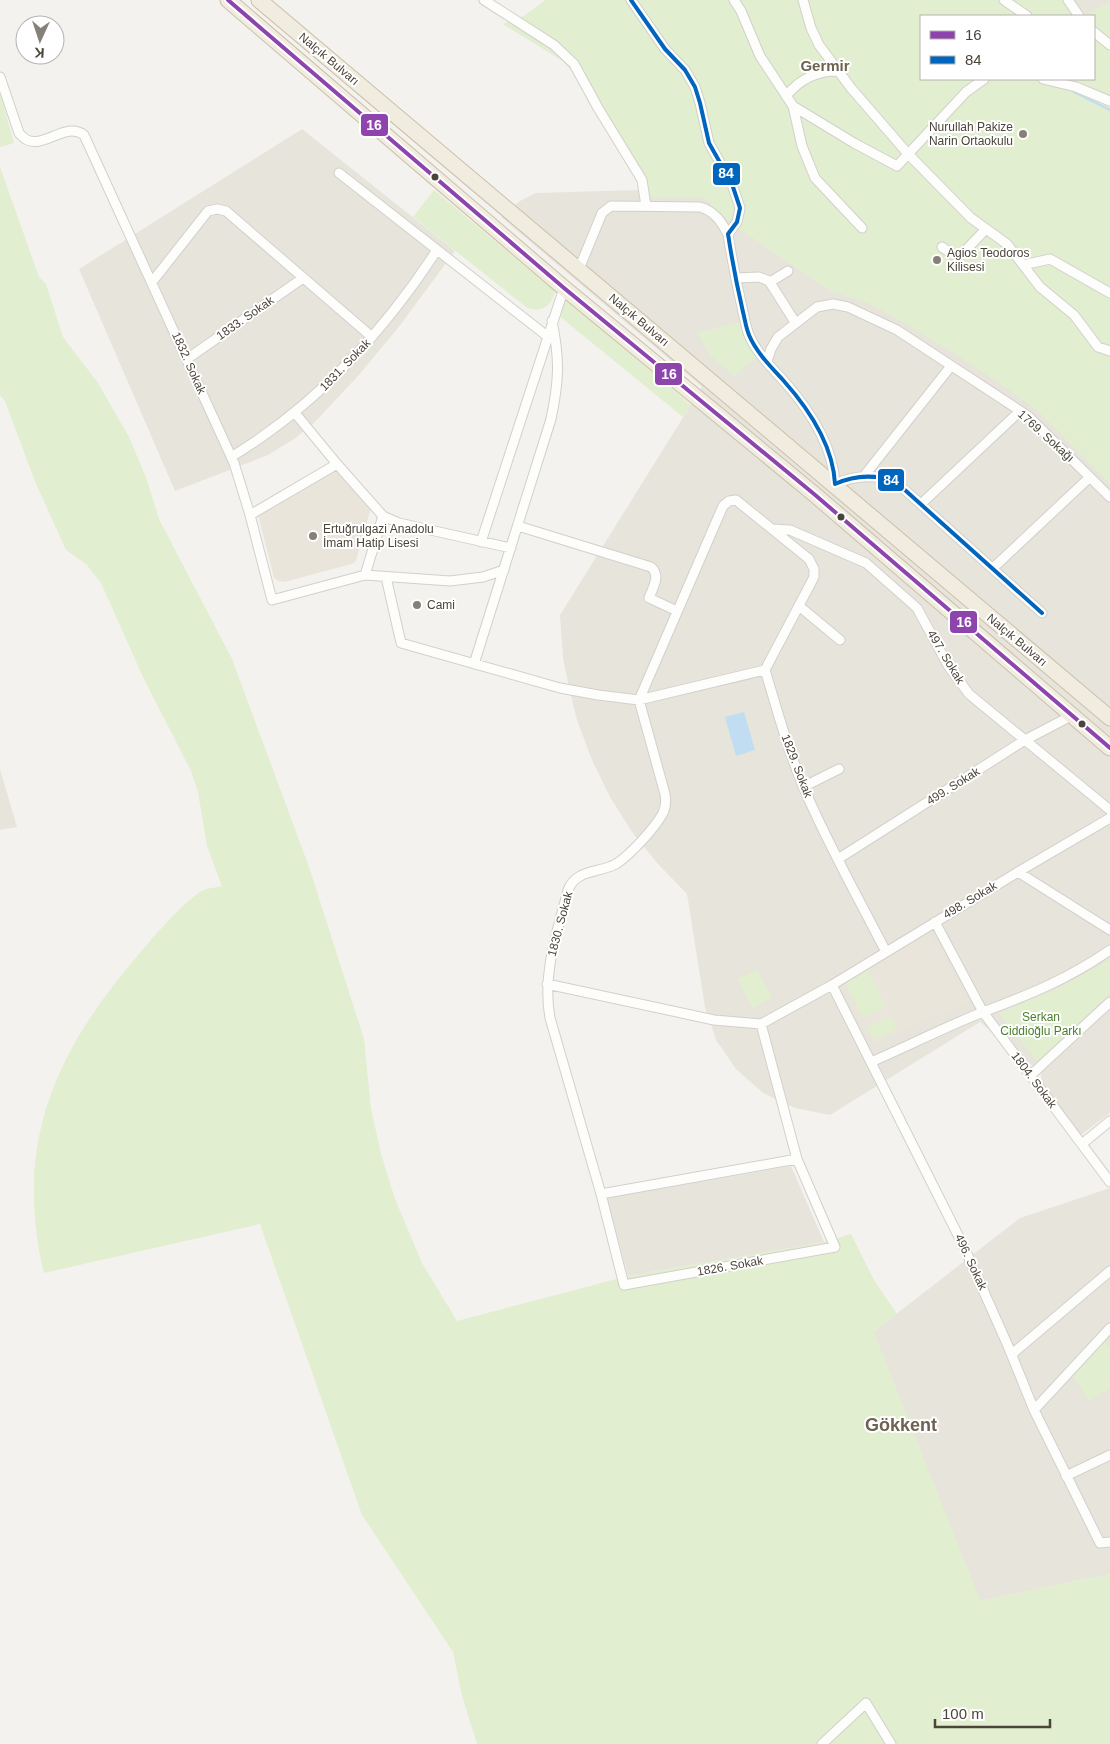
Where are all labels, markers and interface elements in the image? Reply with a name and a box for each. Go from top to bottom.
north arrow [15,15,65,65]
legend [920,15,1095,80]
text: 16 [965,26,982,43]
street label: Nalçık Bulvarı [296,30,362,88]
text: K [34,45,45,61]
text: 84 [965,51,982,68]
district label: Germir [800,57,850,74]
line badge: 16 [360,113,389,137]
text: 16 [366,117,382,133]
place label: Nurullah Pakize Narin Ortaokulu [929,120,1013,148]
marker: Nurullah Pakize Narin Ortaokulu [1017,128,1029,140]
line badge: 84 [712,162,741,186]
text: 84 [718,165,734,181]
unlabelled marker [430,172,440,182]
place label: Agios Teodoros Kilisesi [947,246,1030,274]
marker: Agios Teodoros Kilisesi [931,254,943,266]
street label: Nalçık Bulvarı [606,291,672,349]
street label: 1833. Sokak [214,293,277,343]
street label: 1832. Sokak [169,330,209,397]
street label: 1831. Sokak [317,335,374,394]
line badge: 16 [654,362,683,386]
text: 16 [661,366,677,382]
street label: 1769. Sokağı [1015,407,1077,465]
line badge: 84 [877,468,905,492]
text: 84 [883,472,899,488]
unlabelled marker [836,512,846,522]
place label: Ertuğrulgazi Anadolu İmam Hatip Lisesi [323,522,434,550]
marker: Ertuğrulgazi Anadolu İmam Hatip Lisesi [307,530,319,542]
place label: Cami [427,598,455,612]
marker: Cami [411,599,423,611]
line badge: 16 [949,610,978,634]
street label: Nalçık Bulvarı [984,611,1050,669]
text: 16 [956,614,972,630]
street label: 497. Sokak [925,628,968,687]
unlabelled marker [1077,719,1087,729]
street label: 1829. Sokak [779,732,816,801]
street label: 499. Sokak [924,764,983,808]
street label: 498. Sokak [941,878,1000,921]
street label: 1830. Sokak [545,889,576,958]
park label: Serkan Ciddioğlu Parkı [1000,1010,1082,1038]
street label: 1804. Sokak [1008,1049,1060,1112]
street label: 496. Sokak [952,1232,990,1293]
street label: 1826. Sokak [696,1253,765,1279]
district label: Gökkent [865,1415,937,1435]
scale bar [935,1696,1050,1728]
text: 100 m [942,1705,984,1722]

